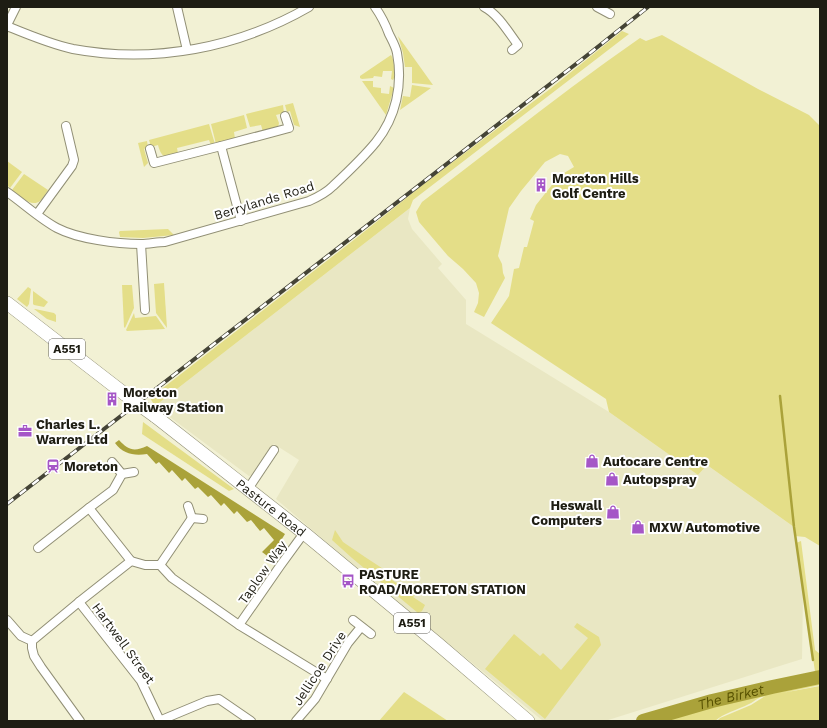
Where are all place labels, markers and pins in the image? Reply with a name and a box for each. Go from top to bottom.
place label: Moreton Hills Golf Centre [552,171,639,201]
building icon: Moreton Hills Golf Centre [533,177,549,193]
place label: Moreton Railway Station [123,385,224,415]
building icon: Moreton Railway Station [104,391,120,407]
place label: Charles L. Warren Ltd [36,417,108,447]
office icon: Charles L. Warren Ltd [17,423,33,439]
shop icon: Autocare Centre [584,453,600,469]
place label: Autocare Centre [603,454,709,469]
station icon: Moreton [45,458,61,474]
place label: Moreton [64,459,118,474]
shop icon: Autopspray [604,471,620,487]
place label: Autopspray [623,472,697,487]
place label: Heswall Computers [531,498,603,528]
shop icon: Heswall Computers [605,504,621,520]
shop icon: MXW Automotive [630,519,646,535]
place label: MXW Automotive [649,520,760,535]
place label: PASTURE ROAD/MORETON STATION [359,567,526,597]
bus stop icon: PASTURE ROAD/MORETON STATION [340,573,356,589]

